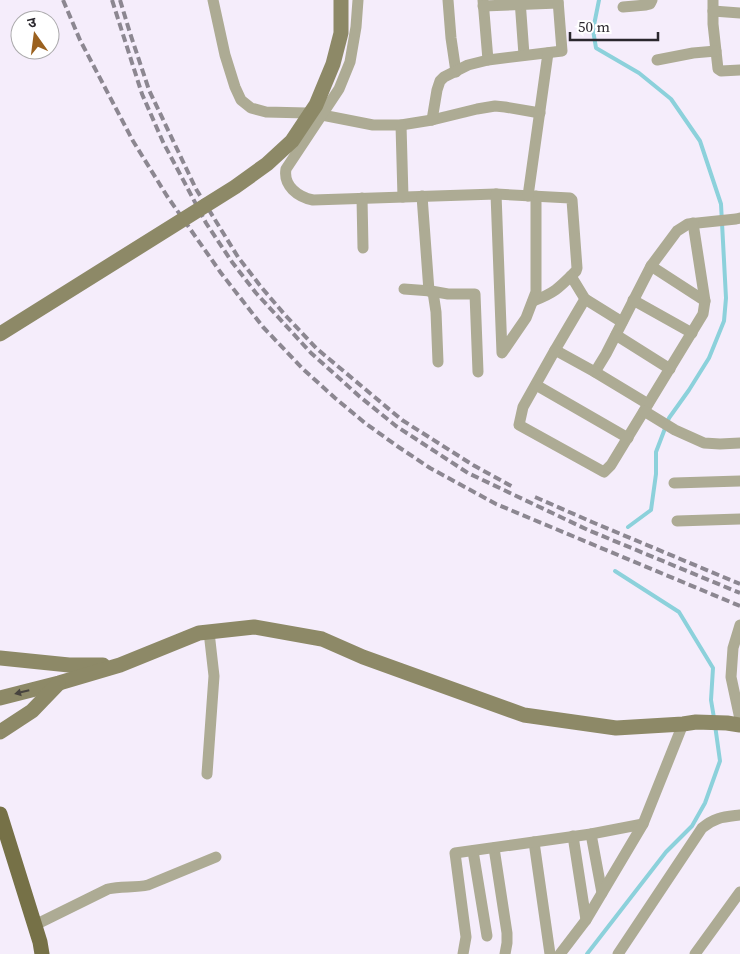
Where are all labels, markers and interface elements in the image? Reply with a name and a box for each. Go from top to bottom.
north arrow [10,10,60,60]
scale bar [570,10,658,42]
text: उ [25,11,39,33]
text: 50 m [578,16,610,37]
one-way arrow [15,689,30,697]

